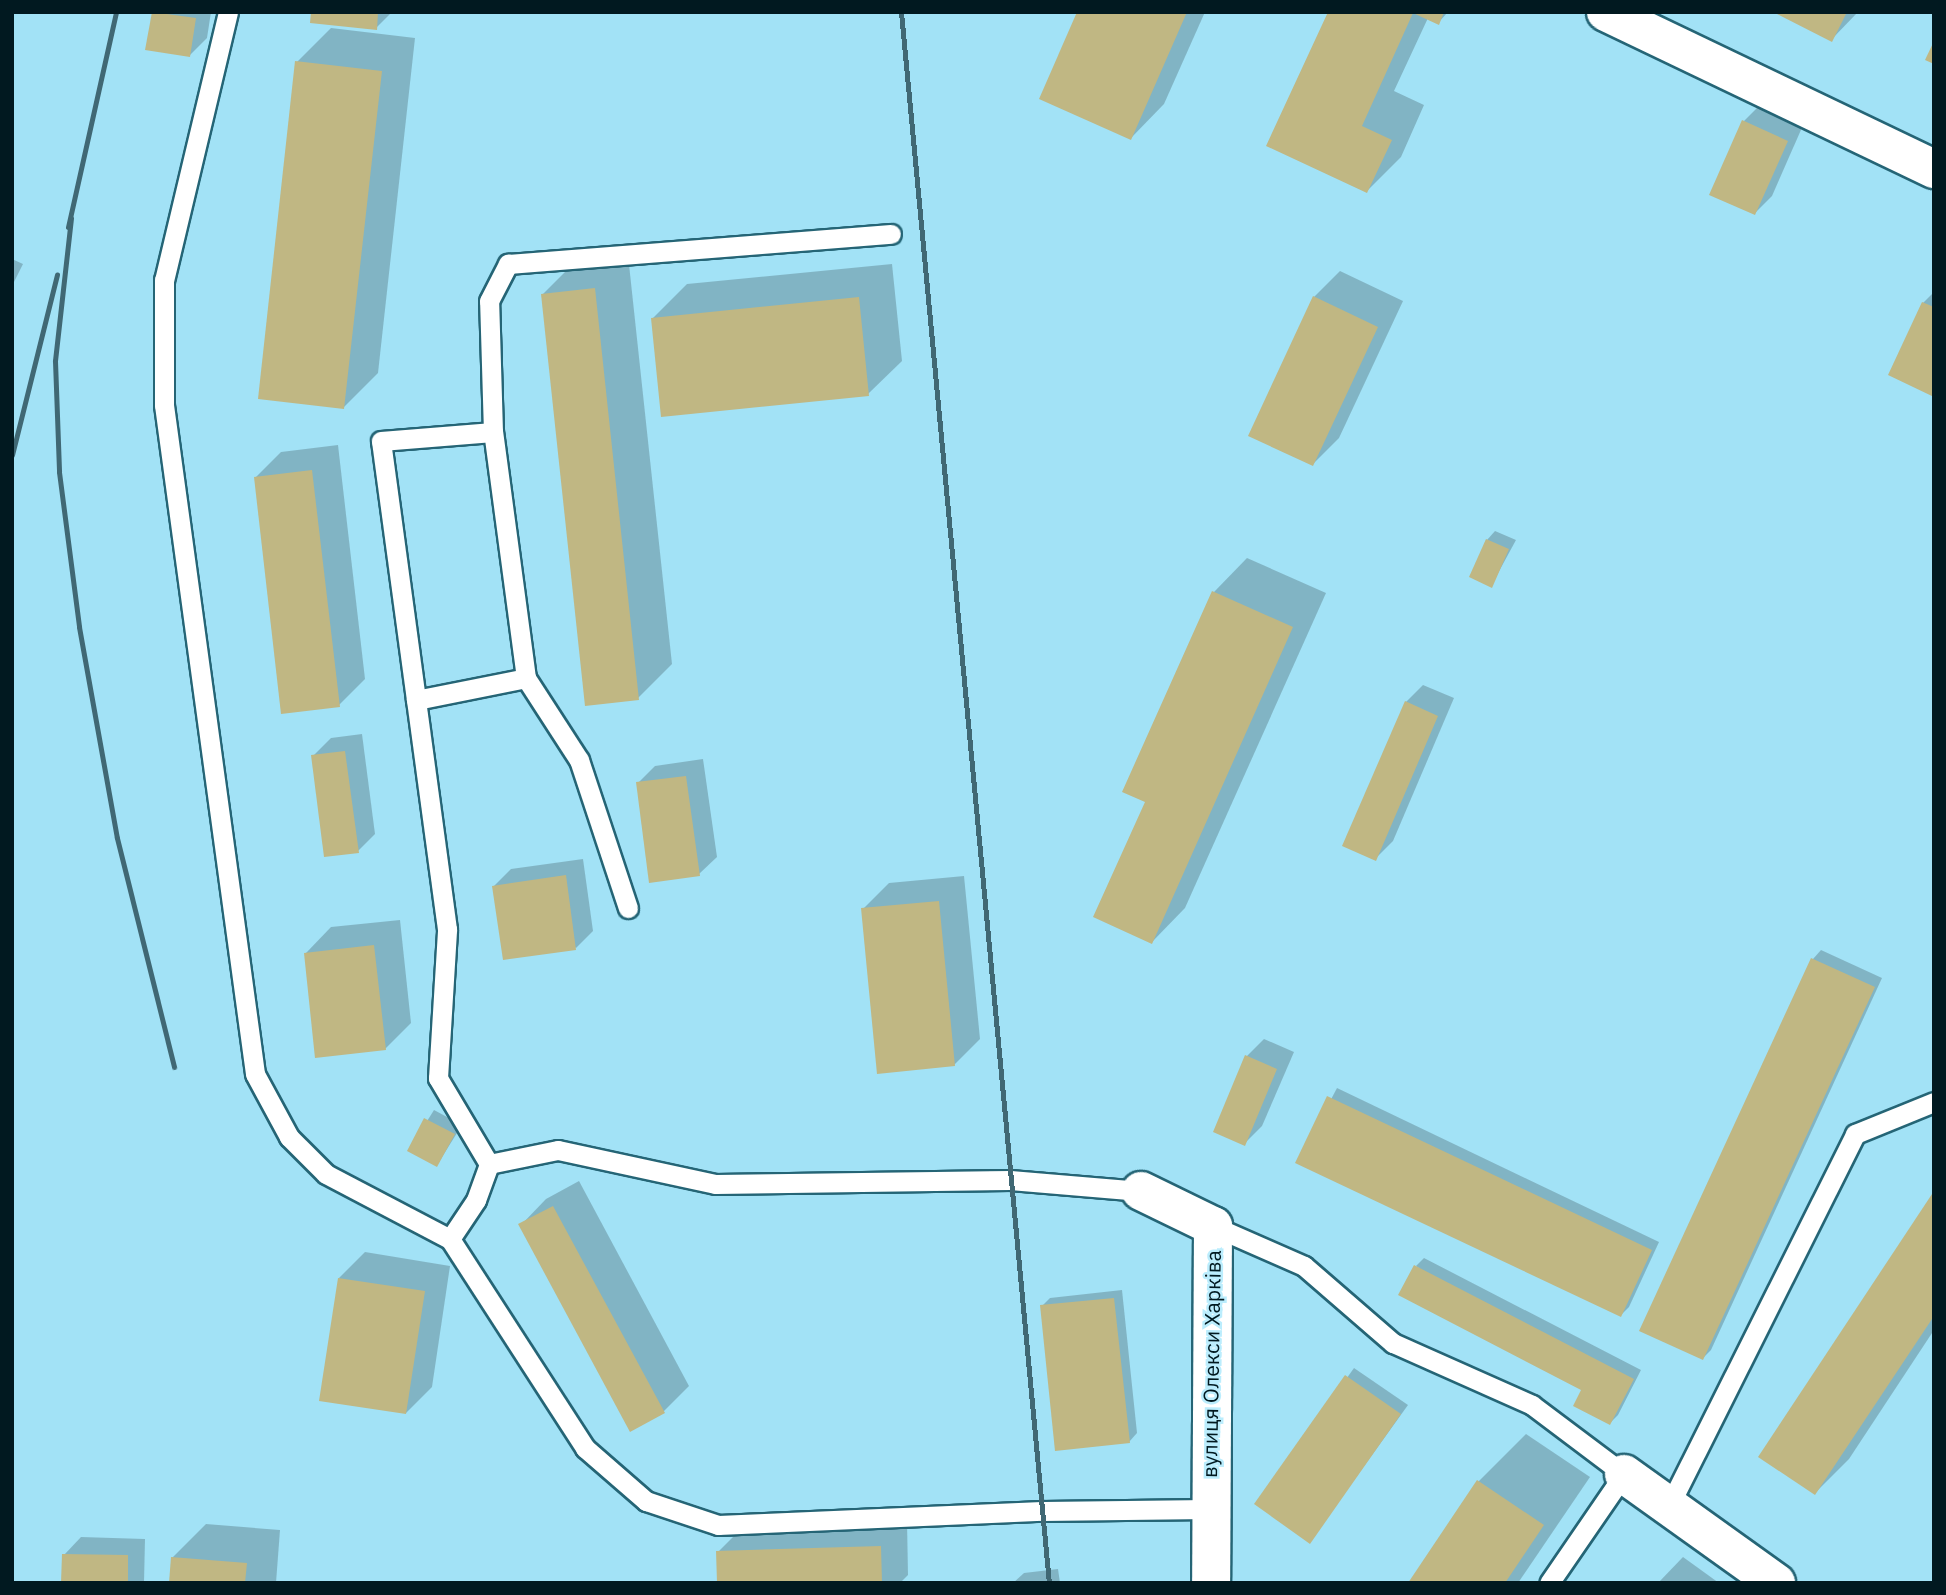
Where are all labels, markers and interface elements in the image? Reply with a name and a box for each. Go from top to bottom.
street label: вулиця Олекси Харківа [1196,1250,1226,1478]

